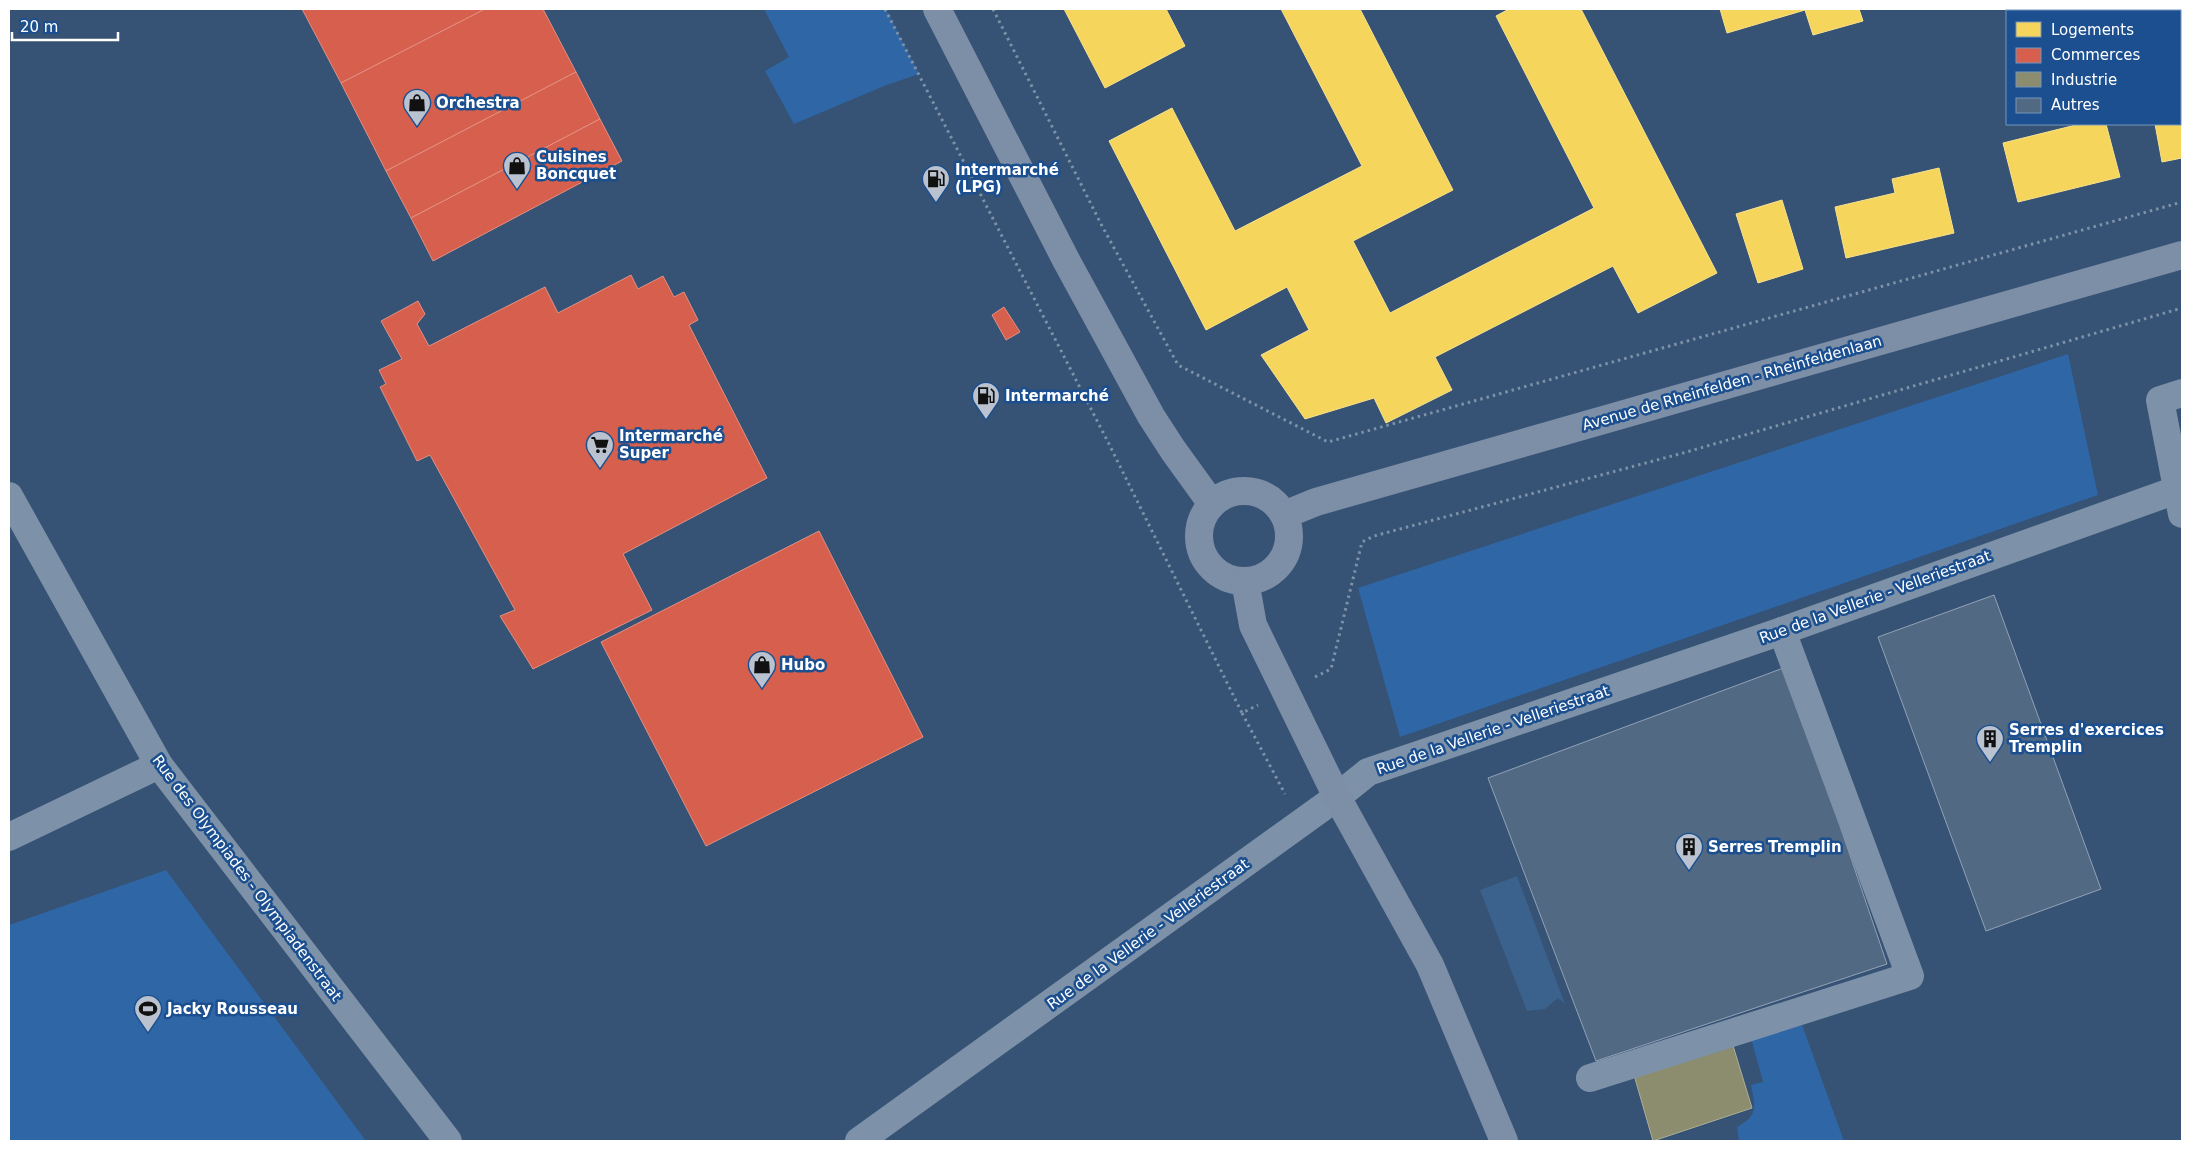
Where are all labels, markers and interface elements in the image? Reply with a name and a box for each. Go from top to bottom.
scale bar [12,10,119,42]
legend [2006,10,2181,125]
text: 20 m [20,18,58,36]
text: Logements [2051,21,2134,39]
text: Commerces [2051,46,2140,64]
text: Industrie [2051,71,2117,89]
shop icon: Orchestra [402,88,432,127]
place label: Orchestra [436,94,520,112]
text: Autres [2051,96,2100,114]
place label: Cuisines Boncquet [536,148,616,183]
shop icon: Cuisines Boncquet [502,151,532,190]
place label: Intermarché (LPG) [955,161,1059,196]
fuel station icon: Intermarché (LPG) [921,164,951,203]
street label: Avenue de Rheinfelden - Rheinfeldenlaan [1580,332,1884,434]
fuel station icon: Intermarché [971,381,1001,420]
place label: Intermarché [1005,387,1109,405]
place label: Intermarché Super [619,427,723,462]
supermarket icon: Intermarché Super [585,430,615,469]
street label: Rue de la Vellerie - Velleriestraat [1757,547,1993,647]
shop icon: Hubo [747,650,777,689]
place label: Hubo [781,656,825,674]
street label: Rue de la Vellerie - Velleriestraat [1374,682,1612,778]
place label: Serres d'exercices Tremplin [2009,721,2164,756]
building icon: Serres d'exercices Tremplin [1975,724,2005,763]
street label: Rue des Olympiades - Olympiadenstraat [149,752,345,1005]
building icon: Serres Tremplin [1674,832,1704,871]
place label: Serres Tremplin [1708,838,1842,856]
street label: Rue de la Vellerie - Velleriestraat [1044,855,1252,1013]
sports icon: Jacky Rousseau [133,994,163,1033]
place label: Jacky Rousseau [166,1000,298,1018]

